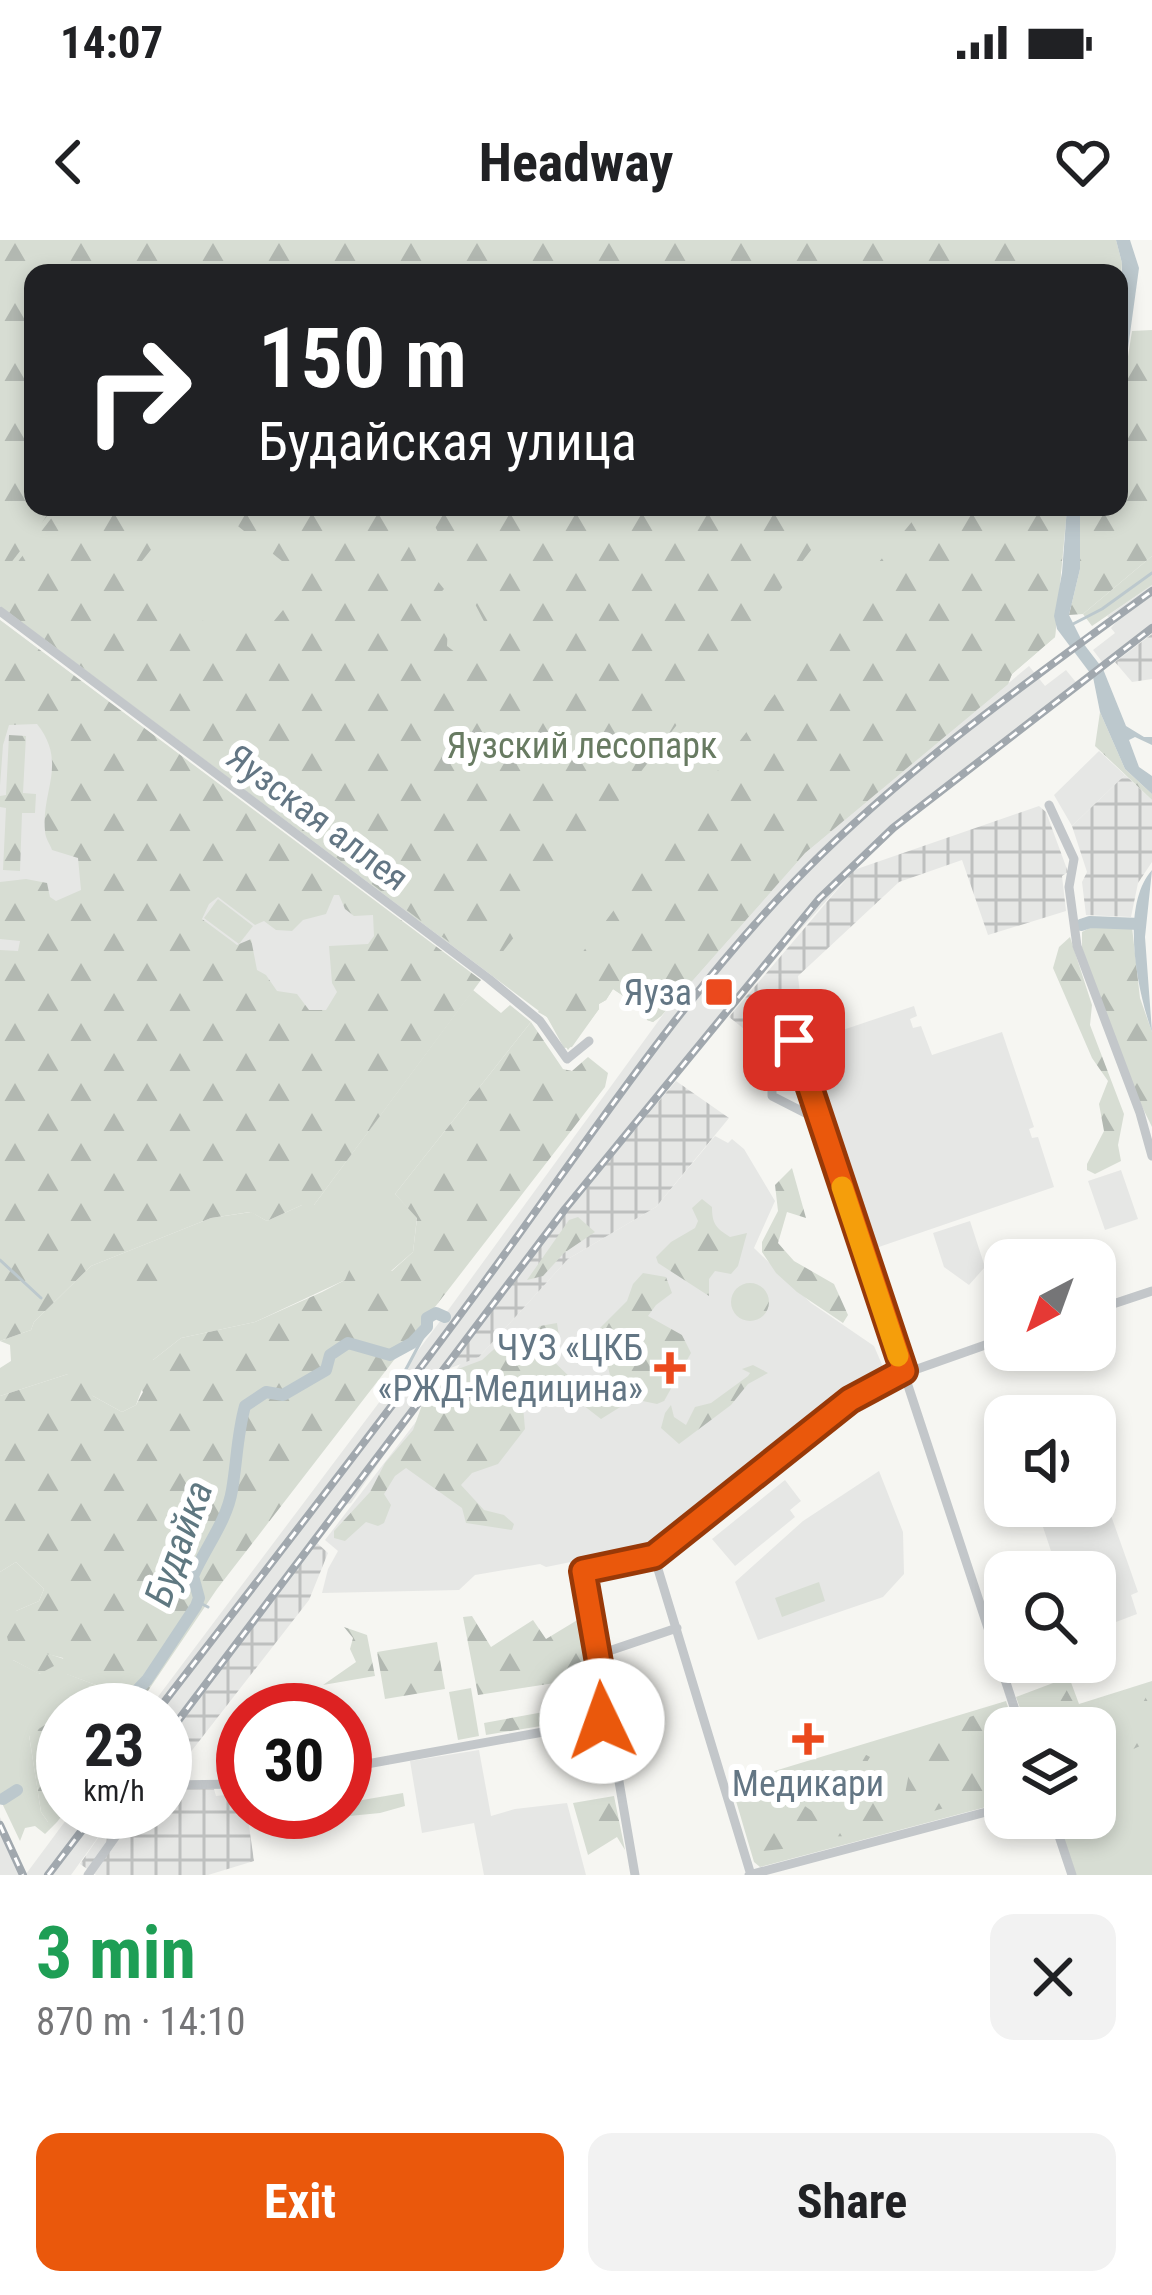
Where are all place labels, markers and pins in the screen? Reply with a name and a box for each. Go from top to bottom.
place label: Яуза [623,972,692,1014]
marker: Яуза [703,976,735,1008]
pin [743,989,845,1091]
place label: ЧУЗ «ЦКБ «РЖД-Медицина» [378,1327,643,1410]
marker: ЧУЗ «ЦКБ «РЖД-Медицина» [654,1352,686,1384]
marker: Медикари [792,1723,824,1755]
place label: Медикари [732,1763,884,1805]

